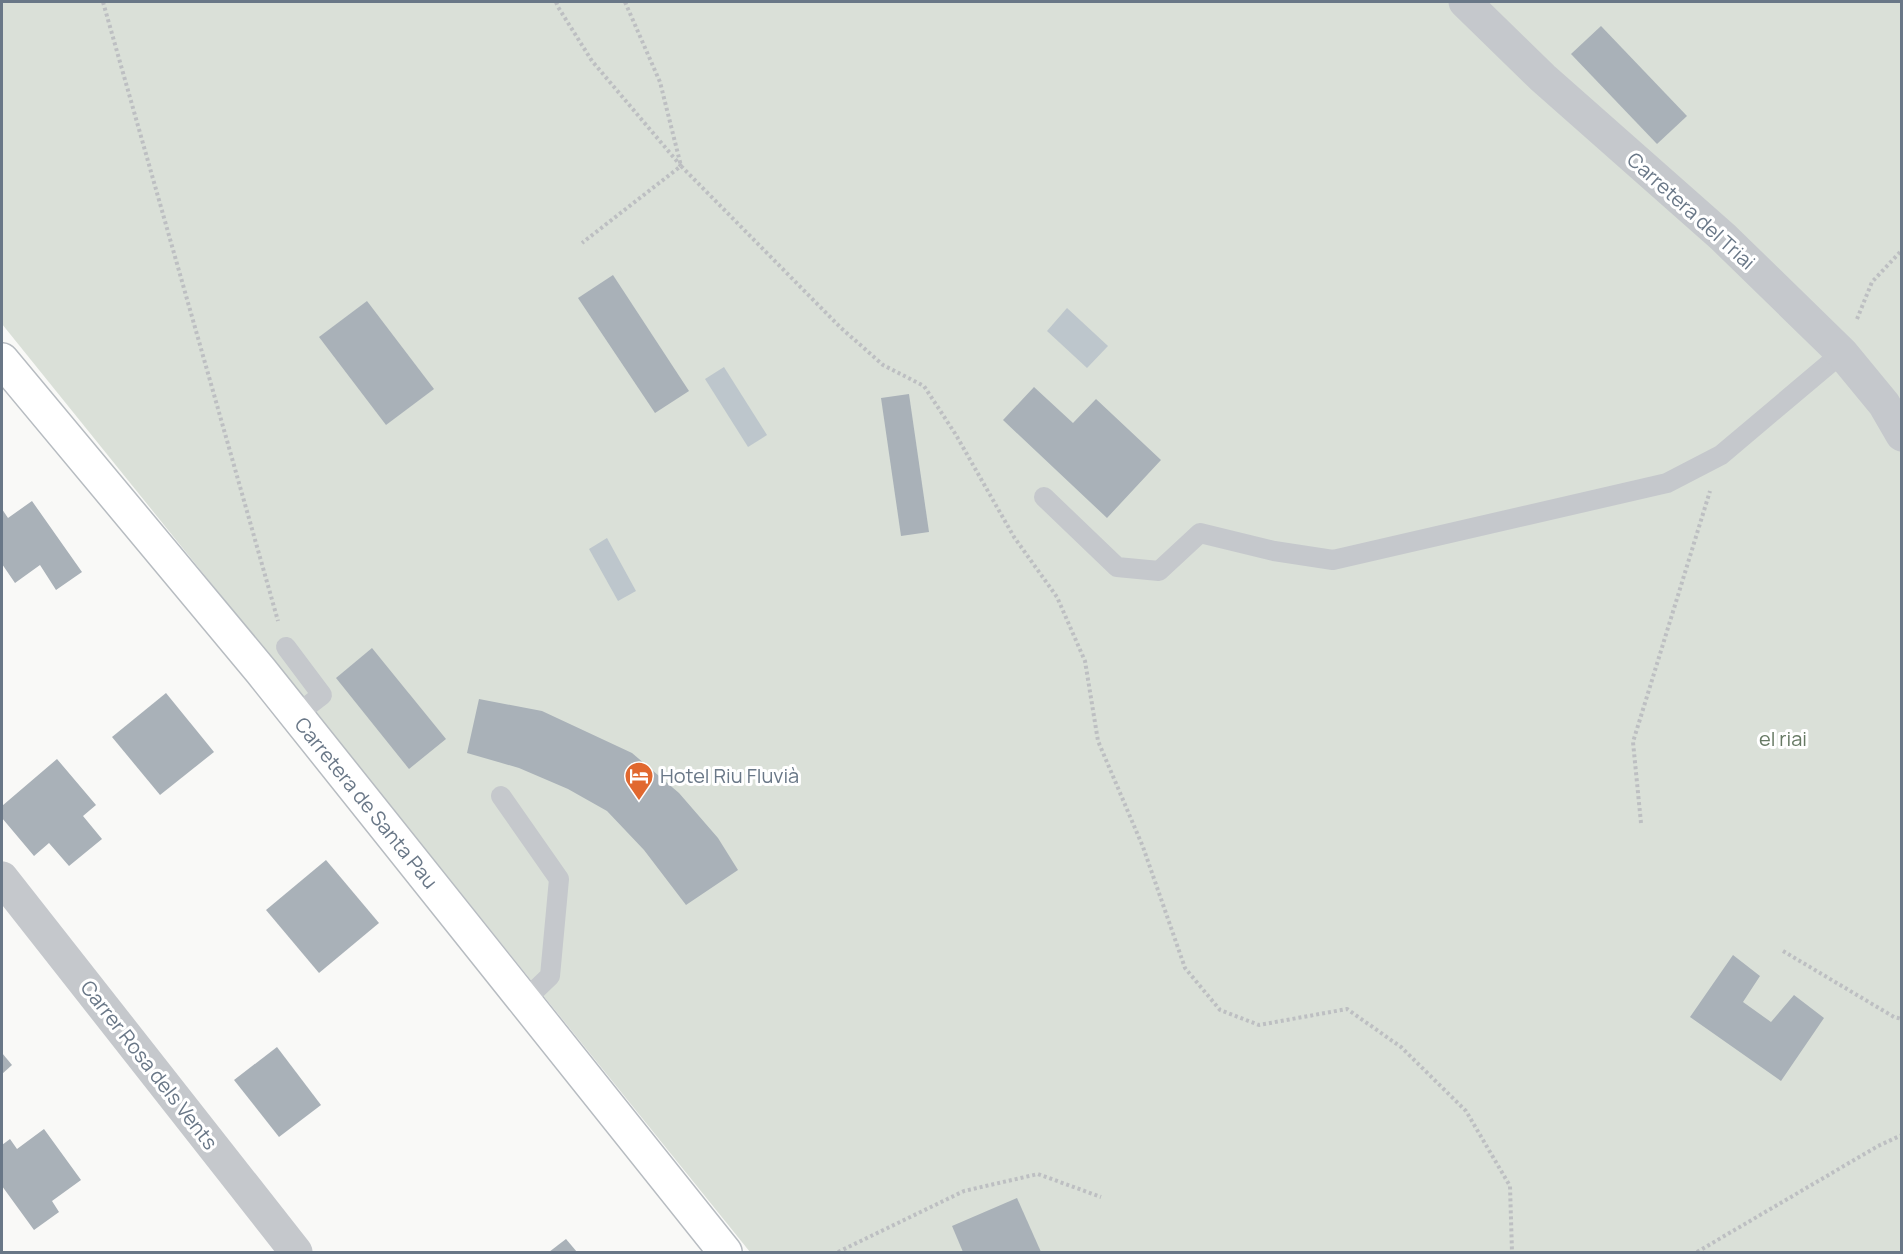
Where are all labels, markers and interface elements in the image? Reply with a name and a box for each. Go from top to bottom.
street label: Carretera del Triai [1622,146,1761,275]
street label: Carretera de Santa Pau [289,711,444,894]
park label: el riai [1759,725,1807,752]
hotel icon: Hotel Riu Fluvià [623,760,655,802]
place label: Hotel Riu Fluvià [660,762,799,789]
street label: Carrer Rosa dels Vents [75,974,224,1155]

